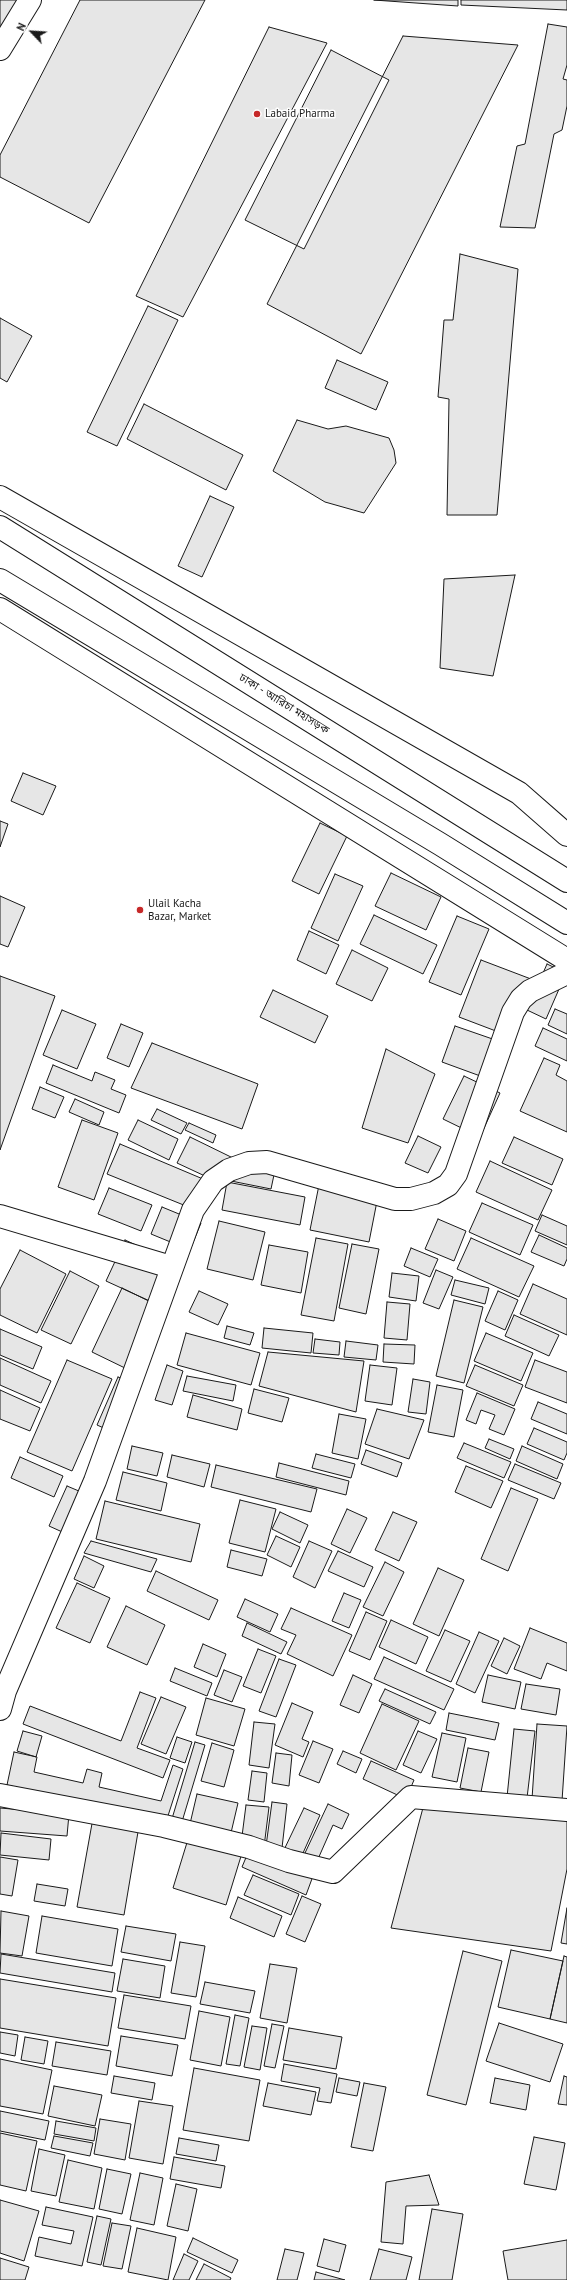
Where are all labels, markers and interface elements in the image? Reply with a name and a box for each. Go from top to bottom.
north arrow [12,12,52,52]
text: N [13,21,29,33]
place label: Labaid Pharma [265,107,335,121]
marker: Labaid Pharma [252,109,262,119]
street label: ঢাকা - আরিচা মহাসড়ক [237,671,331,737]
place label: Ulail Kacha Bazar, Market [148,897,211,923]
marker: Ulail Kacha Bazar, Market [135,905,145,915]

